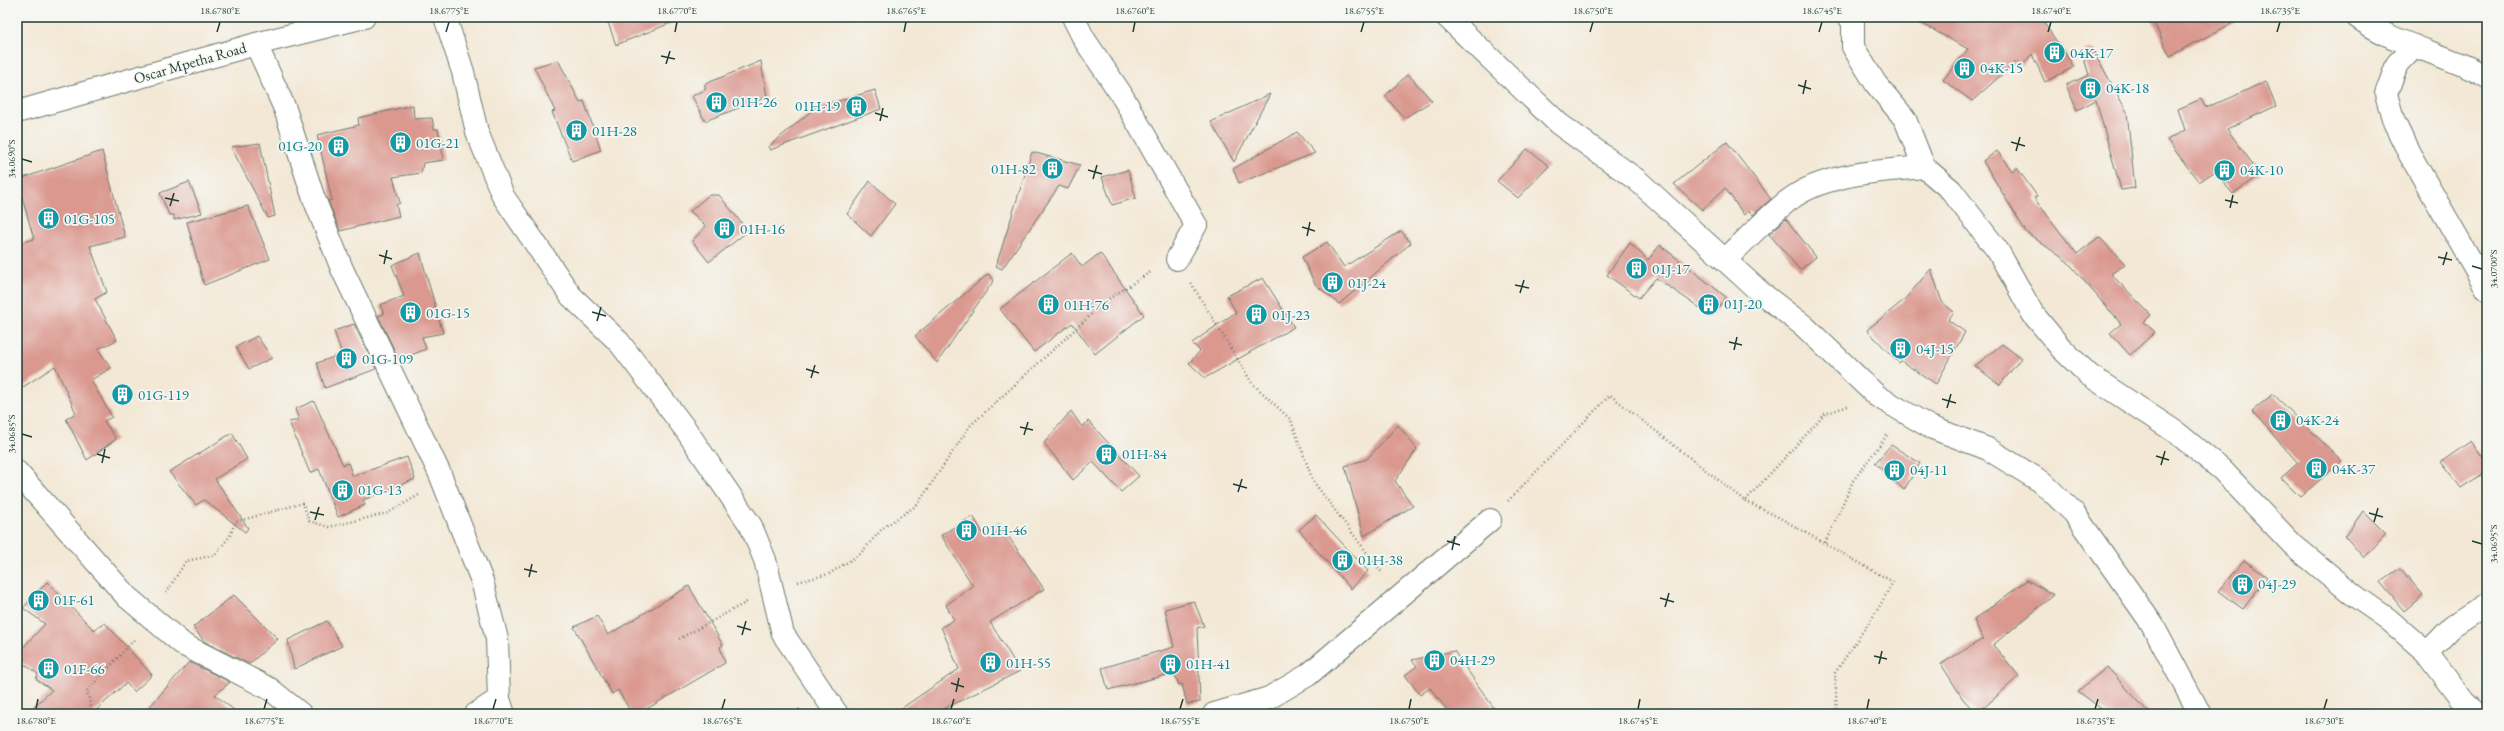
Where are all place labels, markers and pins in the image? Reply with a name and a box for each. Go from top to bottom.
building icon: 04K-17 [2041,40,2067,66]
place label: 04K-17 [2070,43,2114,62]
building icon: 04K-15 [1951,55,1977,81]
place label: 04K-15 [1980,58,2023,77]
building icon: 04K-18 [2077,75,2103,101]
place label: 04K-18 [2106,78,2149,97]
building icon: 01H-26 [703,89,729,115]
place label: 01H-26 [732,92,777,111]
building icon: 01H-19 [843,93,869,119]
place label: 01H-19 [795,96,840,115]
building icon: 01H-28 [564,118,590,144]
place label: 01H-28 [592,121,637,140]
building icon: 01G-21 [387,130,413,156]
building icon: 01G-20 [325,133,351,159]
place label: 01G-21 [416,133,460,152]
place label: 01G-20 [278,136,322,155]
building icon: 01H-82 [1039,156,1065,182]
building icon: 04K-10 [2211,157,2237,183]
place label: 01H-82 [991,159,1037,178]
place label: 04K-10 [2240,160,2283,179]
building icon: 01G-105 [35,206,61,232]
place label: 01G-105 [64,209,115,228]
building icon: 01H-16 [711,216,737,242]
place label: 01H-16 [740,219,785,238]
building icon: 01J-17 [1624,256,1650,282]
place label: 01J-17 [1652,259,1691,278]
building icon: 01J-24 [1320,270,1346,296]
place label: 01J-24 [1348,273,1387,292]
building icon: 01J-20 [1695,291,1721,317]
building icon: 01H-76 [1035,292,1061,318]
place label: 01J-20 [1724,294,1762,313]
place label: 01H-76 [1064,295,1109,314]
building icon: 01G-15 [397,300,423,326]
building icon: 01J-23 [1243,302,1269,328]
place label: 01G-15 [426,303,470,322]
place label: 01J-23 [1272,305,1310,324]
building icon: 04J-15 [1887,336,1913,362]
place label: 04J-15 [1916,339,1954,358]
building icon: 01G-109 [334,346,360,372]
place label: 01G-109 [362,349,413,368]
building icon: 01G-119 [109,382,135,408]
place label: 01G-119 [138,385,189,404]
building icon: 04K-24 [2267,407,2293,433]
place label: 04K-24 [2296,410,2340,429]
building icon: 01H-84 [1094,441,1120,467]
place label: 01H-84 [1122,444,1168,463]
building icon: 04K-37 [2303,456,2329,482]
building icon: 04J-11 [1881,457,1907,483]
place label: 04K-37 [2332,459,2376,478]
place label: 04J-11 [1910,460,1948,479]
building icon: 01G-13 [330,477,356,503]
place label: 01G-13 [358,480,402,499]
building icon: 01H-46 [953,517,979,543]
place label: 01H-46 [982,520,1027,539]
building icon: 01H-38 [1329,547,1355,573]
place label: 01H-38 [1358,550,1403,569]
building icon: 04J-29 [2230,571,2256,597]
place label: 04J-29 [2258,574,2296,593]
building icon: 01F-61 [25,587,51,613]
place label: 01F-61 [54,590,95,609]
building icon: 04H-29 [1422,647,1448,673]
building icon: 01H-55 [978,650,1004,676]
place label: 04H-29 [1450,650,1495,669]
building icon: 01H-41 [1157,651,1183,677]
place label: 01H-55 [1006,653,1051,672]
place label: 01H-41 [1186,654,1231,673]
building icon: 01F-66 [35,656,61,682]
place label: 01F-66 [64,659,105,678]

